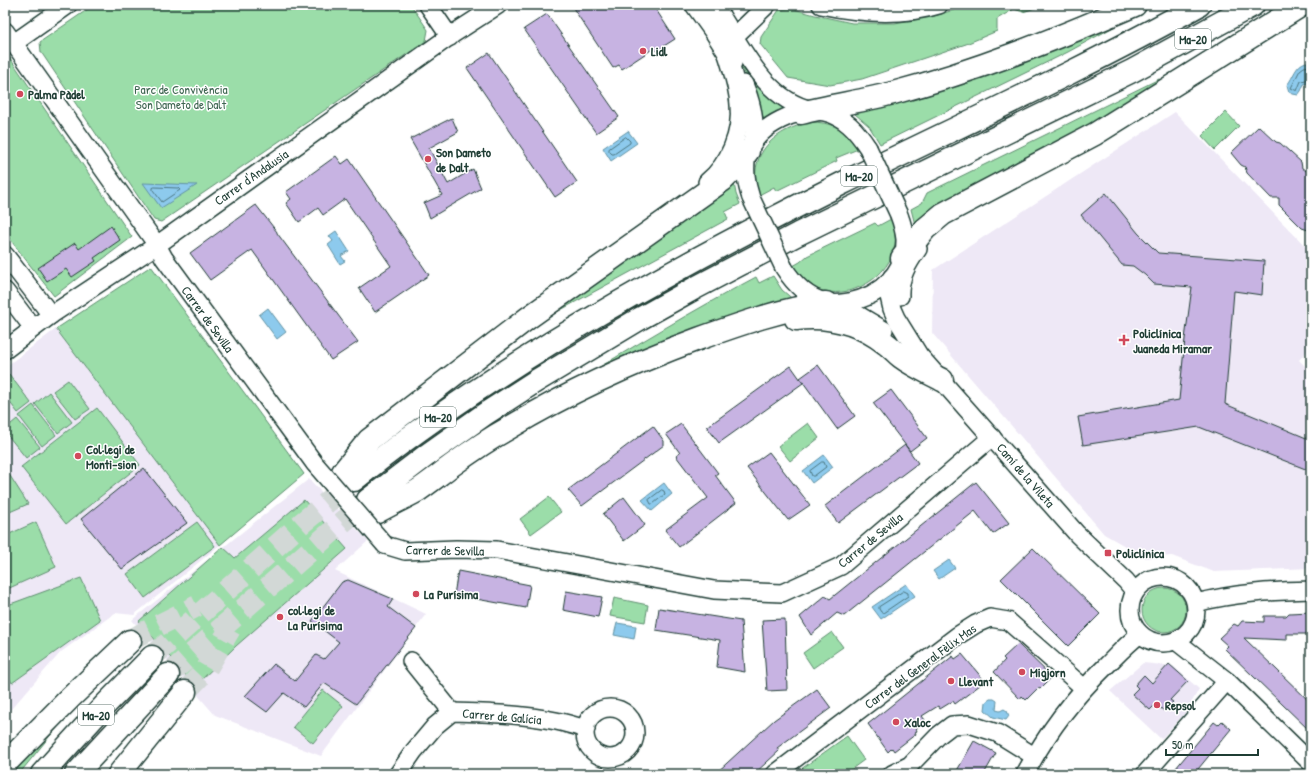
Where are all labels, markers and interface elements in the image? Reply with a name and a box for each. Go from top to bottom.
road number: Ma-20 [1175,29,1211,49]
place label: Lidl [651,42,668,60]
marker: Lidl [638,46,648,56]
park label: Parc de Convivència Son Dameto de Dalt [134,80,228,113]
place label: Palma Pàdel [28,85,85,103]
marker: Palma Pàdel [15,89,25,99]
place label: Son Dameto de Dalt [436,143,492,176]
street label: Carrer d'Andalusia [210,145,292,209]
marker: Son Dameto de Dalt [423,154,433,164]
road number: Ma-20 [841,166,877,186]
street label: Carrer de Sevilla [178,282,238,356]
place label: Policlínica Juaneda Miramar [1133,324,1213,357]
marker: Policlínica Juaneda Miramar [1118,334,1130,346]
road number: Ma-20 [420,407,456,427]
street label: Camí de la Vileta [993,439,1059,511]
place label: Col·legi de Monti-sion [86,440,137,473]
marker: Col·legi de Monti-sion [73,451,83,461]
street label: Carrer de Sevilla [834,508,906,572]
street label: Carrer de Sevilla [406,540,484,560]
place label: Policlínica [1116,544,1165,562]
marker: Policlínica [1103,548,1113,558]
place label: La Purísima [424,585,479,603]
marker: La Purísima [411,589,421,599]
place label: col·legi de La Purísima [288,601,343,634]
marker: col·legi de La Purísima [275,612,285,622]
street label: Carrer del General Fèlix Mas [860,619,980,713]
place label: Migjorn [1030,663,1066,682]
marker: Migjorn [1017,667,1027,677]
place label: Llevant [959,672,994,690]
marker: Llevant [946,676,956,686]
place label: Repsol [1165,696,1196,715]
marker: Repsol [1152,700,1162,710]
street label: Carrer de Galícia [462,704,542,728]
road number: Ma-20 [78,705,114,725]
place label: Xaloc [904,713,932,731]
marker: Xaloc [891,717,901,727]
scale bar [1166,731,1258,757]
text: 50 m [1172,736,1193,753]

